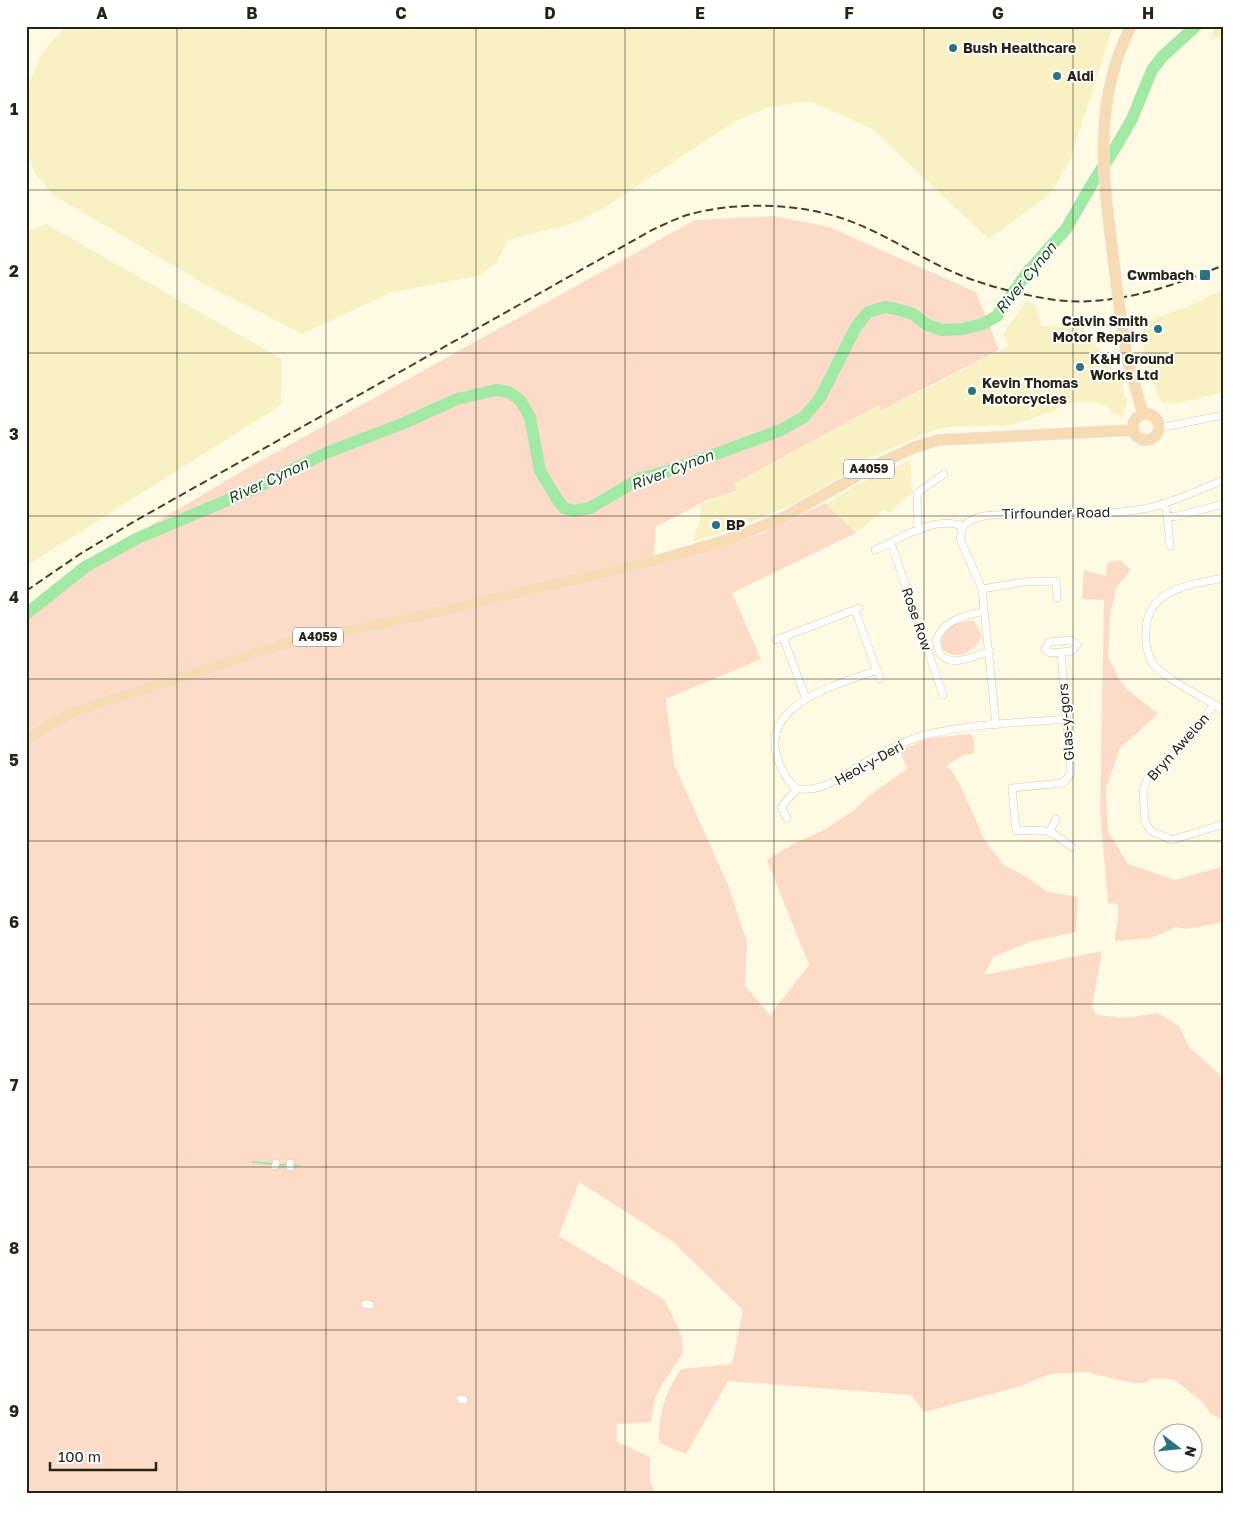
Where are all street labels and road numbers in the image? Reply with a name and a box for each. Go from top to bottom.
road number: A4059 [844,459,894,478]
street label: Tirfounder Road [1002,503,1110,522]
street label: Rose Row [899,585,936,653]
road number: A4059 [293,628,343,646]
street label: Glas-y-gors [1054,683,1077,761]
street label: Bryn Awelon [1143,710,1212,784]
street label: Heol-y-Deri [831,737,906,788]

